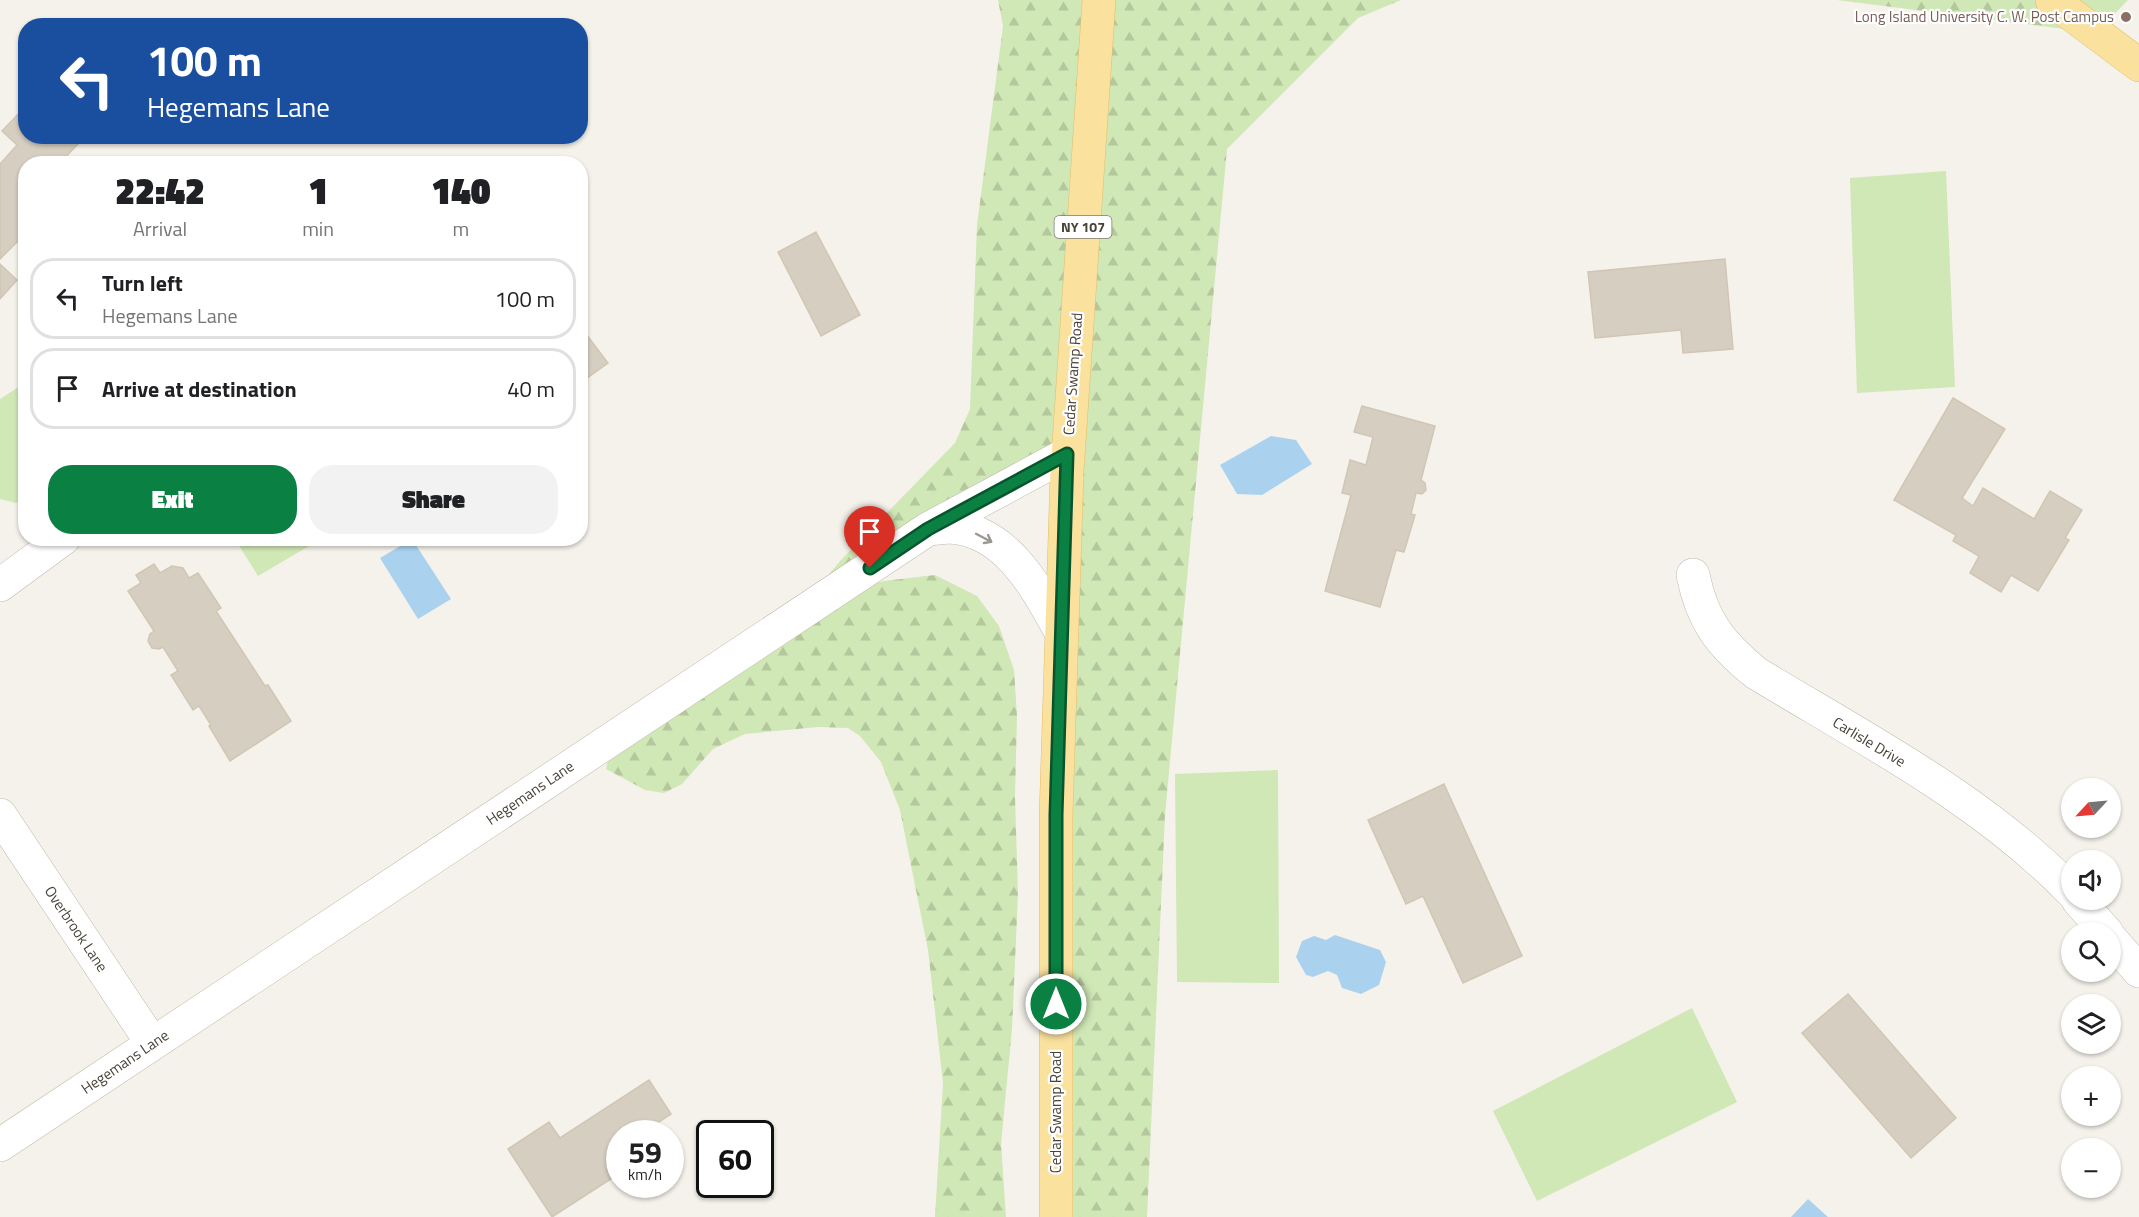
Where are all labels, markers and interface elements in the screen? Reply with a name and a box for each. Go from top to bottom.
place label: Long Island University C. W. Post Campus [1855,5,2114,28]
marker: Long Island University C. W. Post Campus [2119,10,2133,24]
text: 100 m [147,28,262,92]
icon: left [48,42,126,120]
text: Hegemans Lane [147,86,330,127]
text: 22:42 [115,163,205,218]
text: 1 [308,163,328,218]
text: 140 [431,163,491,218]
text: Arrival [133,213,187,244]
text: min [302,213,334,244]
text: m [453,213,469,244]
road number: NY 107 [1054,216,1112,238]
text: Turn left [102,266,183,300]
icon: left [51,282,84,315]
text: 100 m [495,282,555,316]
text: Hegemans Lane [102,300,238,331]
street label: Cedar Swamp Road [1057,312,1088,436]
icon: arrive [51,372,84,405]
text: Arrive at destination [102,372,297,406]
text: 40 m [507,372,555,406]
button: Exit [48,465,297,534]
button: Share [309,465,558,534]
pin [844,506,895,568]
icon: arrive [853,515,886,548]
one-way arrow [975,532,992,544]
street label: Carlisle Drive [1828,711,1910,772]
street label: Hegemans Lane [481,755,578,831]
north arrow [2061,778,2121,838]
map controls [2061,778,2121,1198]
button: sound [2061,850,2121,910]
street label: Overbrook Lane [39,881,114,976]
button: search [2061,922,2121,982]
position arrow [1024,972,1088,1036]
button: layers [2061,994,2121,1054]
street label: Hegemans Lane [76,1024,173,1100]
street label: Cedar Swamp Road [1044,1051,1067,1173]
button: + [2061,1066,2121,1126]
speed limit sign: 60 [696,1120,774,1198]
text: 59 [628,1129,662,1175]
button: − [2061,1138,2121,1198]
text: km/h [628,1163,662,1186]

